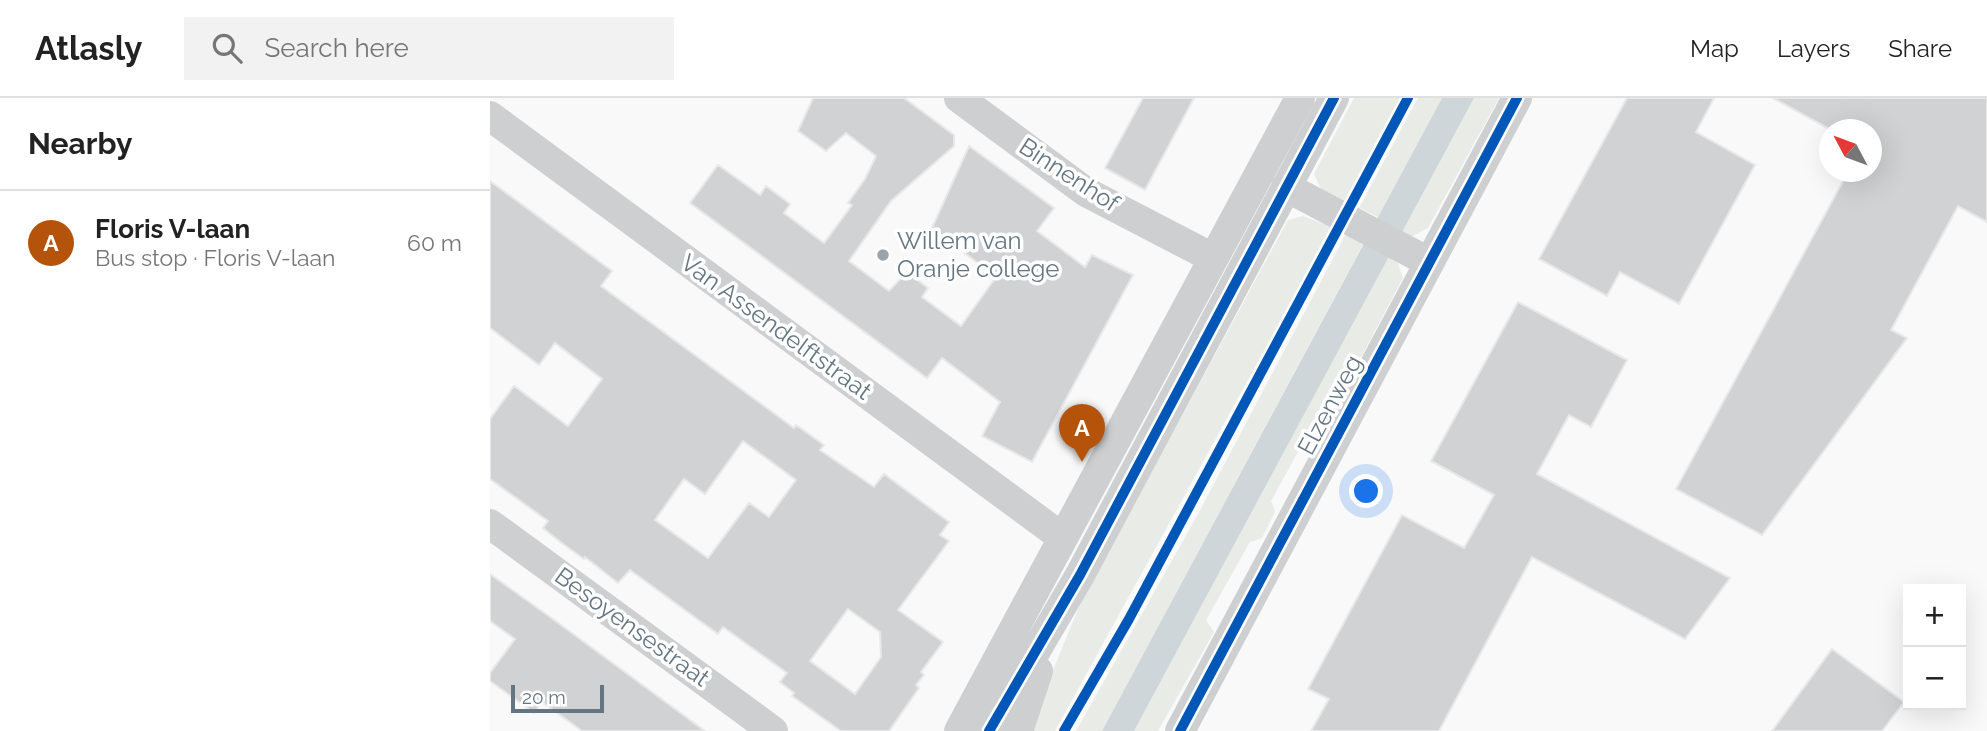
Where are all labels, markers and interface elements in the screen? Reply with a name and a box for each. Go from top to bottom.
search box [184,17,674,80]
text: Atlasly [35,29,142,68]
icon: search [208,29,246,67]
text: Search here [264,33,409,63]
text: Map [1690,34,1739,63]
text: Layers [1777,34,1850,63]
text: Share [1888,34,1952,63]
north arrow [1819,119,1882,182]
text: Nearby [28,126,132,161]
street label: Binnenhof [1014,132,1126,218]
text: Floris V-laan [95,214,250,244]
place label: Willem van Oranje college [897,226,1059,283]
text: A [43,229,59,256]
text: 60 m [407,229,462,256]
text: Bus stop · Floris V-laan [95,244,336,271]
marker: Willem van Oranje college [875,247,891,263]
street label: Van Assendelftstraat [675,248,877,405]
street label: Elzenweg [1291,350,1368,459]
pin: A [1059,404,1105,462]
your location [1349,474,1383,508]
street label: Besoyensestraat [549,561,715,692]
map controls [1903,584,1966,710]
button: + [1903,584,1966,647]
button: − [1903,647,1966,710]
scale bar [511,682,604,714]
text: 20 m [522,686,566,708]

